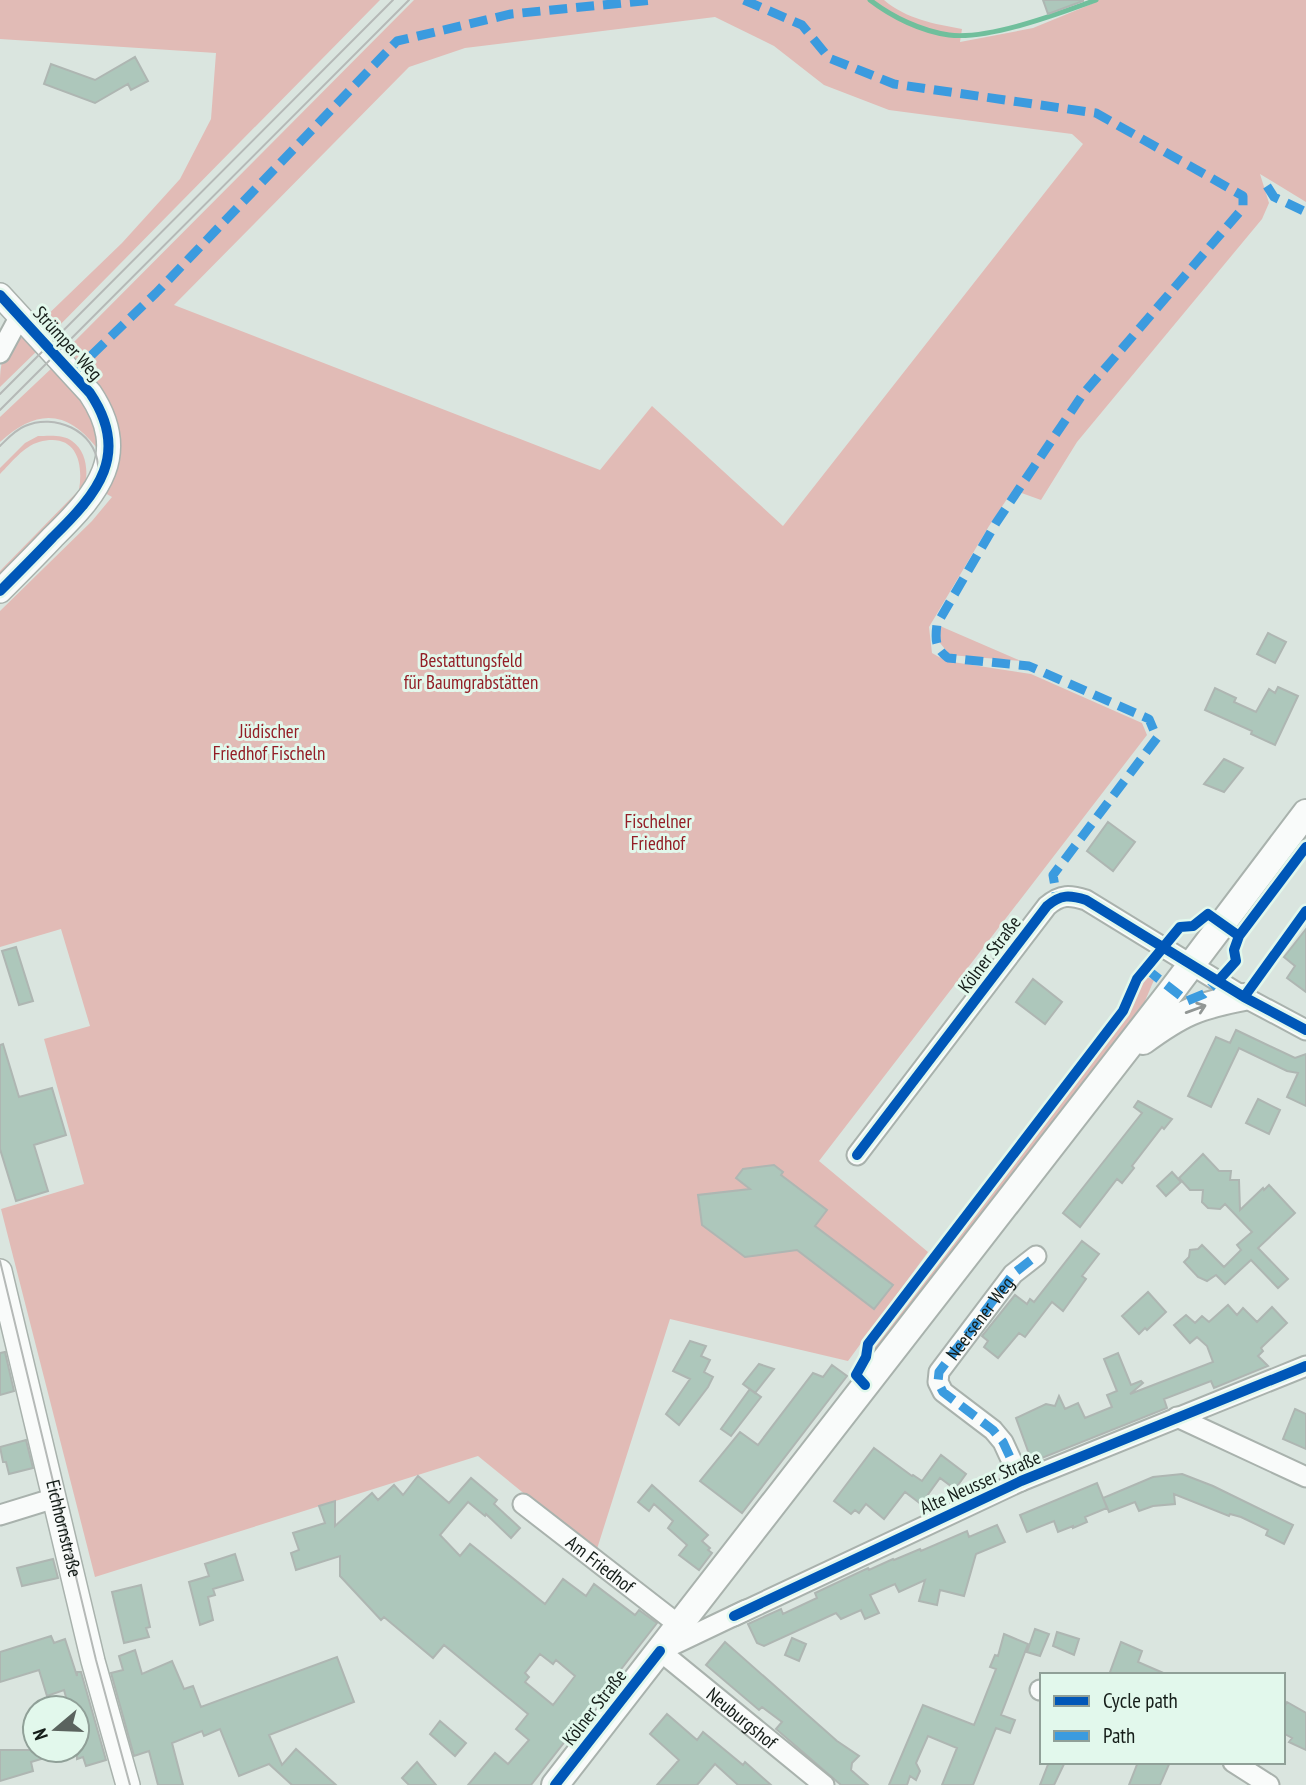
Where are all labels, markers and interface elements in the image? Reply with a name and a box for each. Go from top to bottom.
street label: Strümper Weg [28,301,108,385]
park label: Bestattungsfeld für Baumgrabstätten [404,648,538,694]
park label: Jüdischer Friedhof Fischeln [213,719,325,765]
park label: Fischelner Friedhof [624,809,692,855]
street label: Kölner Straße [952,911,1026,997]
one-way arrow [1185,1001,1207,1014]
street label: Neersener Weg [940,1272,1019,1365]
street label: Alte Neusser Straße [916,1445,1044,1519]
street label: Eichhornstraße [41,1477,88,1580]
street label: Am Friedhof [561,1530,640,1599]
street label: Kölner Straße [557,1664,631,1750]
legend [1040,1673,1285,1764]
street label: Neuburgshof [702,1682,783,1754]
text: Cycle path [1103,1687,1178,1714]
north arrow [21,1694,91,1764]
text: Path [1103,1722,1135,1749]
text: N [27,1726,53,1743]

